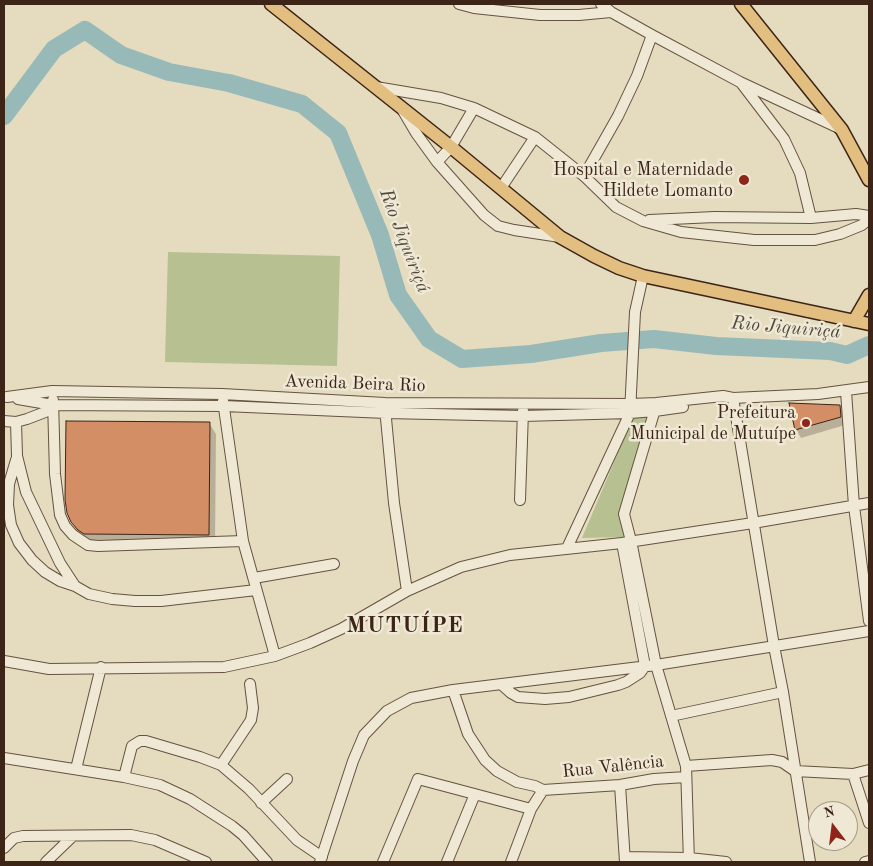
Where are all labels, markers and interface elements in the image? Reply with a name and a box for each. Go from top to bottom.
place label: Hospital e Maternidade Hildete Lomanto [553,159,733,202]
marker: Hospital e Maternidade Hildete Lomanto [737,173,751,187]
water label: Rio Jiquiriçá [374,186,434,296]
water label: Rio Jiquiriçá [730,312,842,344]
street label: Avenida Beira Rio [284,371,426,397]
place label: Prefeitura Municipal de Mutuípe [630,402,796,444]
marker: Prefeitura Municipal de Mutuípe [800,417,812,429]
district label: MUTUÍPE [345,613,465,639]
street label: Rua Valência [561,751,665,783]
north arrow [808,801,858,851]
text: N [822,804,836,821]

